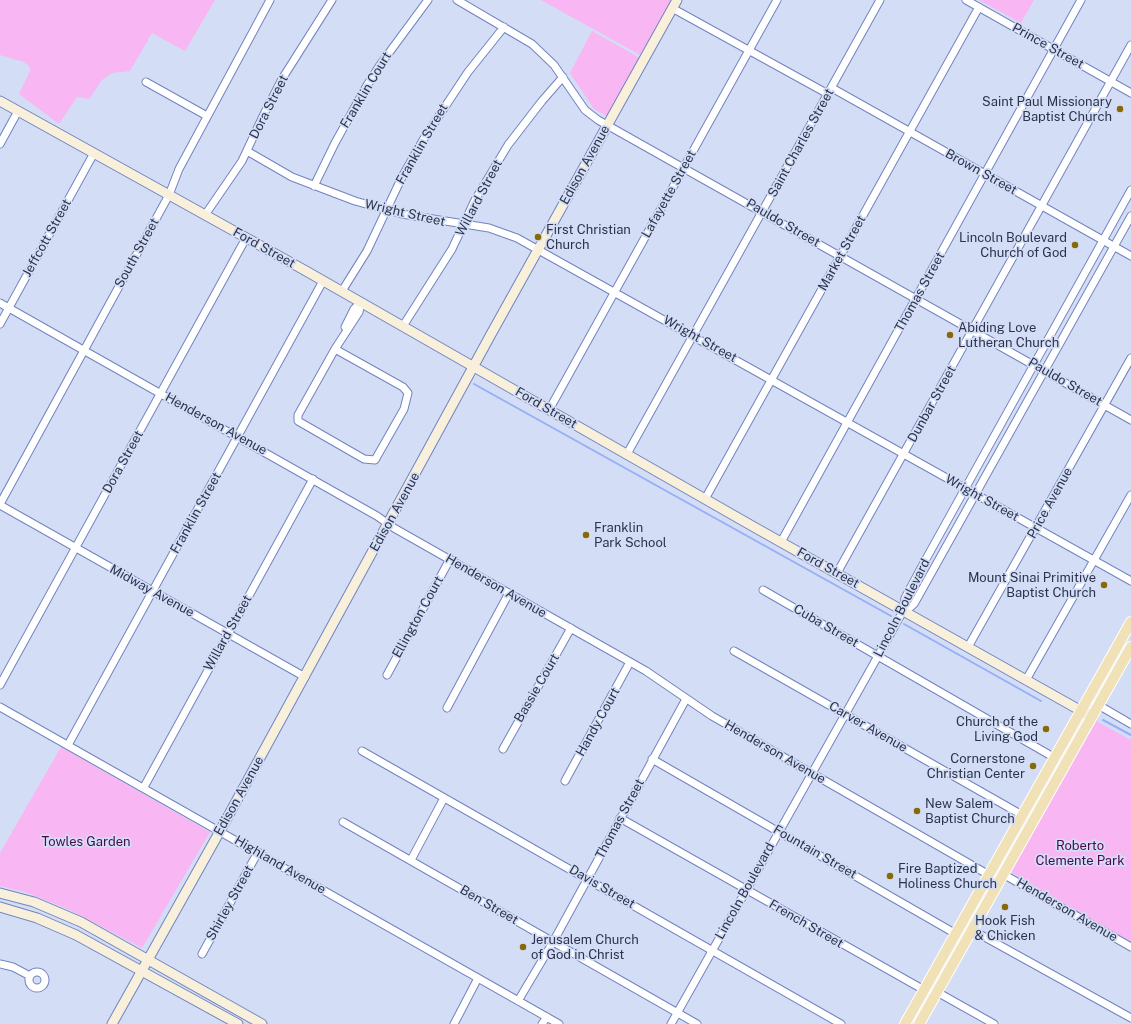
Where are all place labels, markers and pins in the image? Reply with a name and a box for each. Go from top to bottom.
place label: Saint Paul Missionary Baptist Church [982,94,1112,125]
marker: Saint Paul Missionary Baptist Church [1115,104,1125,114]
place label: First Christian Church [546,222,631,253]
place label: Lincoln Boulevard Church of God [959,230,1067,261]
marker: First Christian Church [533,232,543,242]
marker: Lincoln Boulevard Church of God [1070,240,1080,250]
place label: Abiding Love Lutheran Church [958,320,1059,351]
marker: Abiding Love Lutheran Church [945,330,955,340]
place label: Franklin Park School [594,520,667,551]
marker: Franklin Park School [581,530,591,540]
place label: Mount Sinai Primitive Baptist Church [968,570,1096,601]
marker: Mount Sinai Primitive Baptist Church [1099,580,1109,590]
place label: Church of the Living God [956,714,1038,745]
marker: Church of the Living God [1041,724,1051,734]
place label: Cornerstone Christian Center [927,751,1025,782]
marker: Cornerstone Christian Center [1028,761,1038,771]
place label: New Salem Baptist Church [925,796,1015,827]
marker: New Salem Baptist Church [912,806,922,816]
place label: Fire Baptized Holiness Church [898,861,997,892]
marker: Fire Baptized Holiness Church [885,871,895,881]
marker: Hook Fish & Chicken [1000,902,1010,912]
place label: Hook Fish & Chicken [975,913,1035,944]
place label: Jerusalem Church of God in Christ [531,932,639,963]
marker: Jerusalem Church of God in Christ [518,942,528,952]

